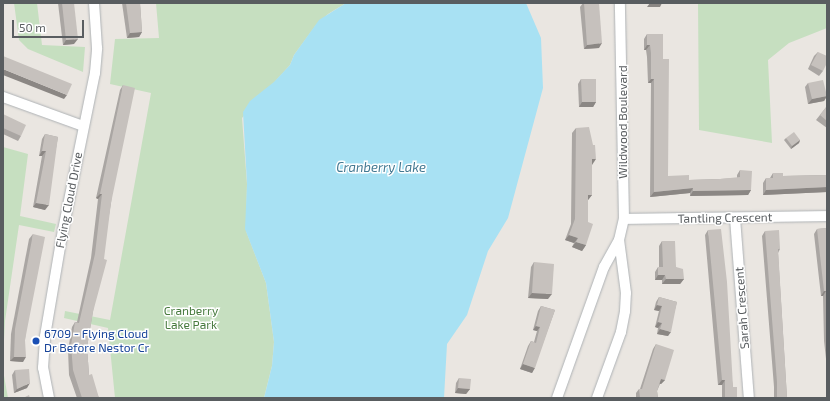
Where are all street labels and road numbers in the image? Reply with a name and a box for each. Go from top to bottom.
street label: Wildwood Boulevard [616,65,630,179]
street label: Flying Cloud Drive [53,151,85,249]
street label: Tantling Crescent [678,210,772,226]
street label: Sarah Crescent [732,267,752,349]

